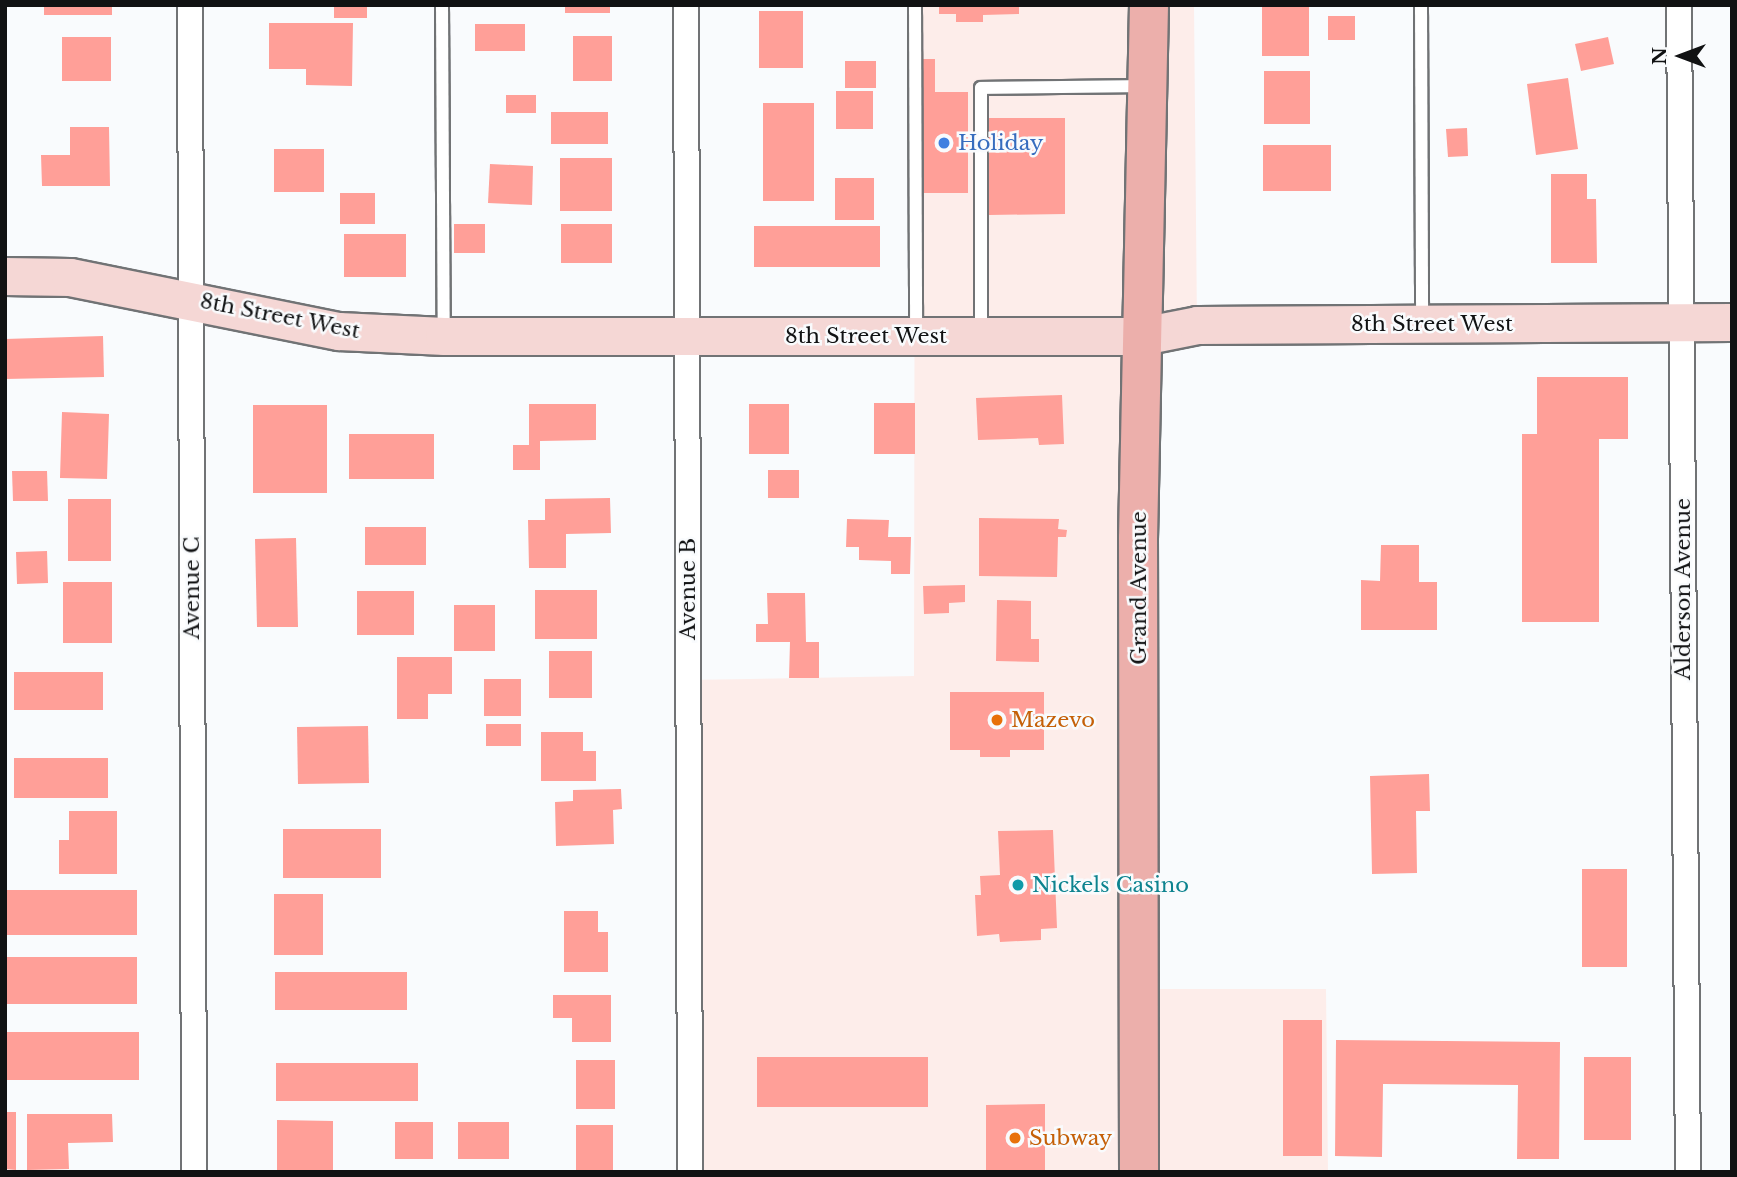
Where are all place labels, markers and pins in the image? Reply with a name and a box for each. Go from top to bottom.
place label: Holiday [958,130,1043,156]
marker: Holiday [936,135,952,151]
place label: Mazevo [1011,707,1095,733]
marker: Mazevo [989,712,1005,728]
place label: Nickels Casino [1032,872,1189,898]
marker: Nickels Casino [1010,877,1026,893]
place label: Subway [1029,1125,1112,1151]
marker: Subway [1007,1130,1023,1146]

